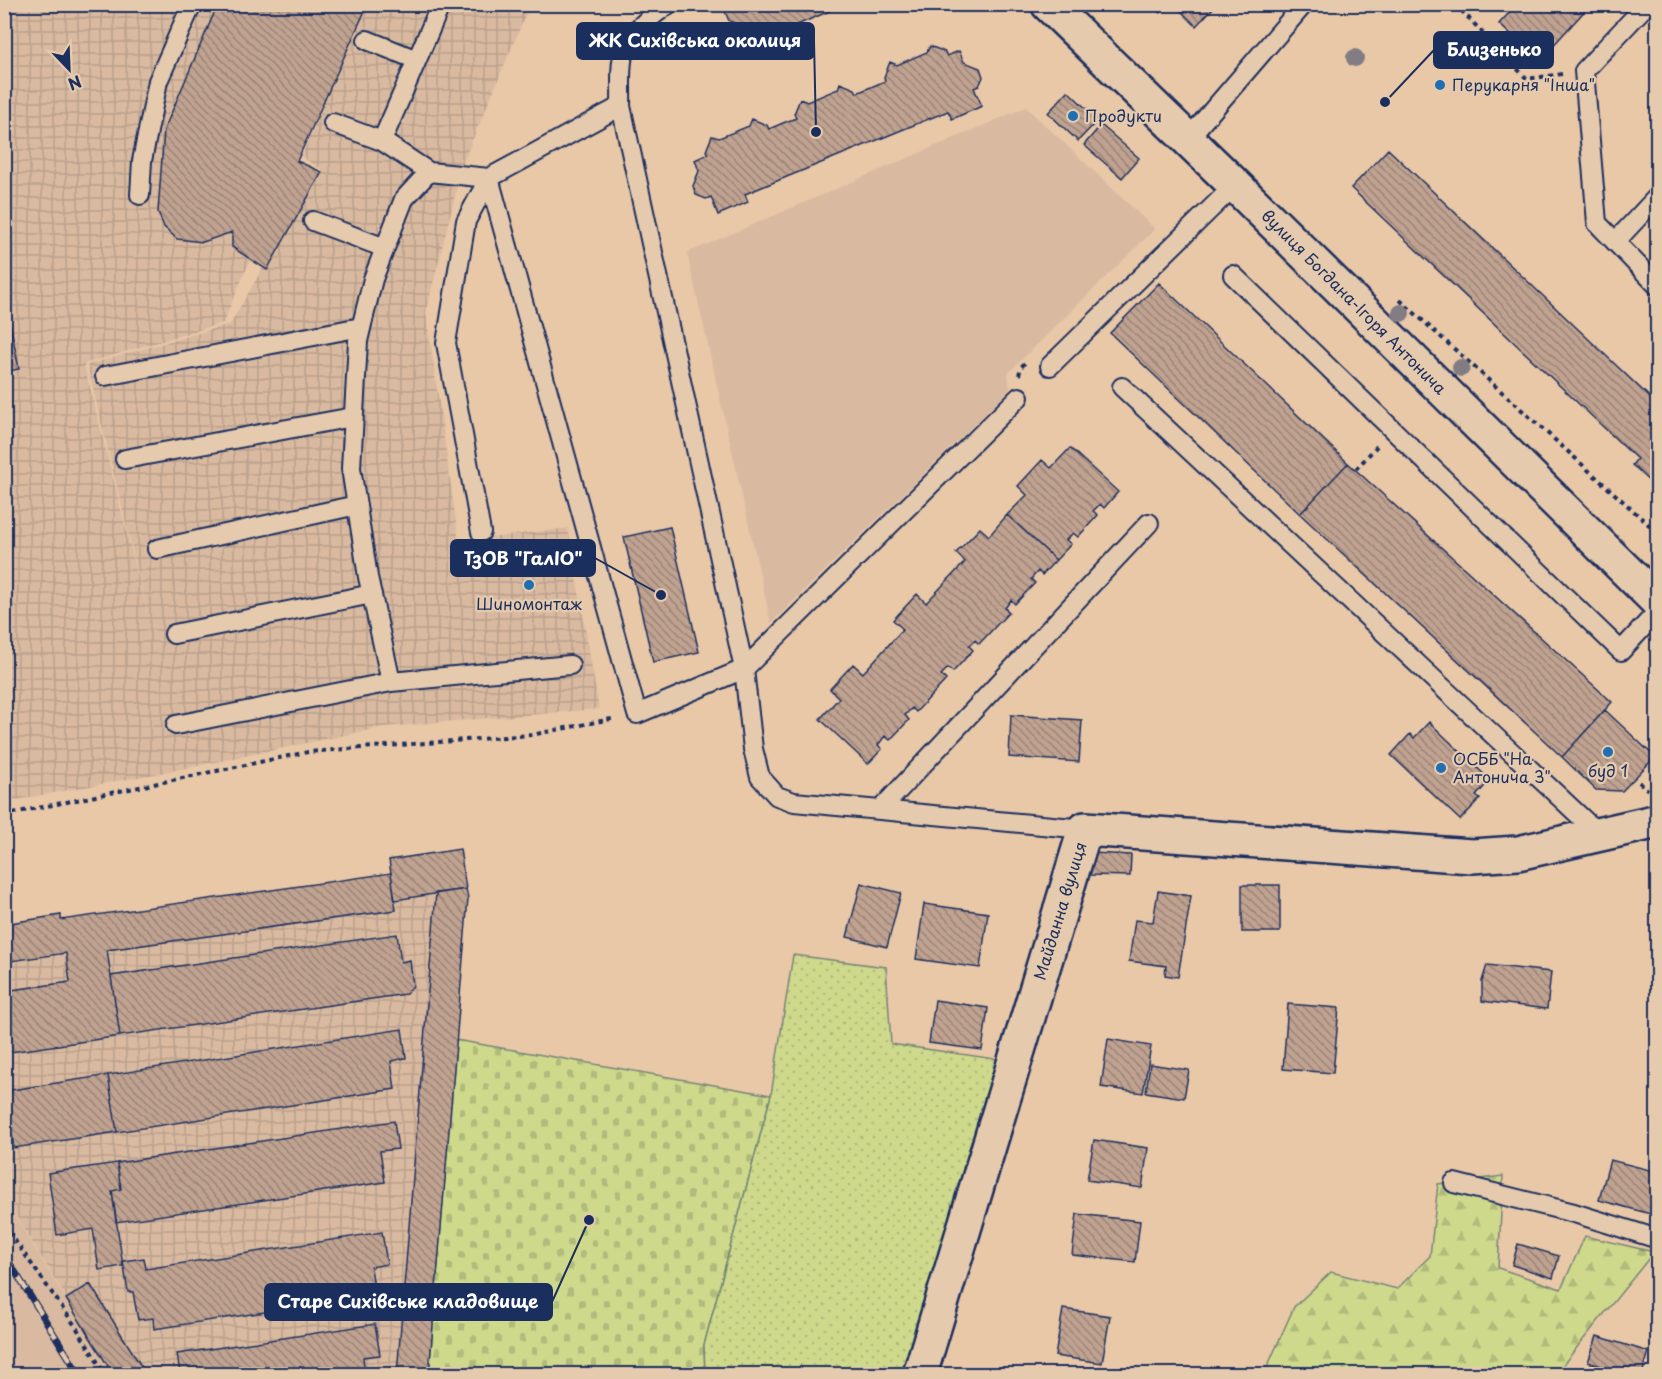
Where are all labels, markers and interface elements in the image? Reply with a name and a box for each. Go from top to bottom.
callout: ЖК Сихівська околиця [577,23,814,59]
text: ЖК Сихівська околиця [588,26,801,53]
callout: Близенько [1434,32,1553,68]
text: Близенько [1447,35,1542,62]
north arrow [39,39,99,99]
text: N [65,70,86,97]
place label: Перукарня "Інша" [1452,72,1595,96]
marker: Перукарня "Інша" [1433,78,1447,92]
place label: Продукти [1085,103,1162,127]
marker: Продукти [1066,109,1080,123]
street label: вулиця Богдана-Ігоря Антонича [1257,203,1453,399]
callout: ТзОВ "ГалІО" [451,540,595,576]
text: ТзОВ "ГалІО" [463,544,583,571]
marker: Шиномонтаж [522,578,536,592]
place label: Шиномонтаж [476,591,582,615]
marker: буд 1 [1601,745,1615,759]
place label: ОСББ "На Антонича 3" [1453,746,1551,788]
place label: буд 1 [1588,758,1628,782]
marker: ОСББ "На Антонича 3" [1434,761,1448,775]
street label: Майданна вулиця [1027,839,1091,983]
callout: Старе Сихівське кладовище [265,1284,552,1320]
text: Старе Сихівське кладовище [278,1287,538,1314]

